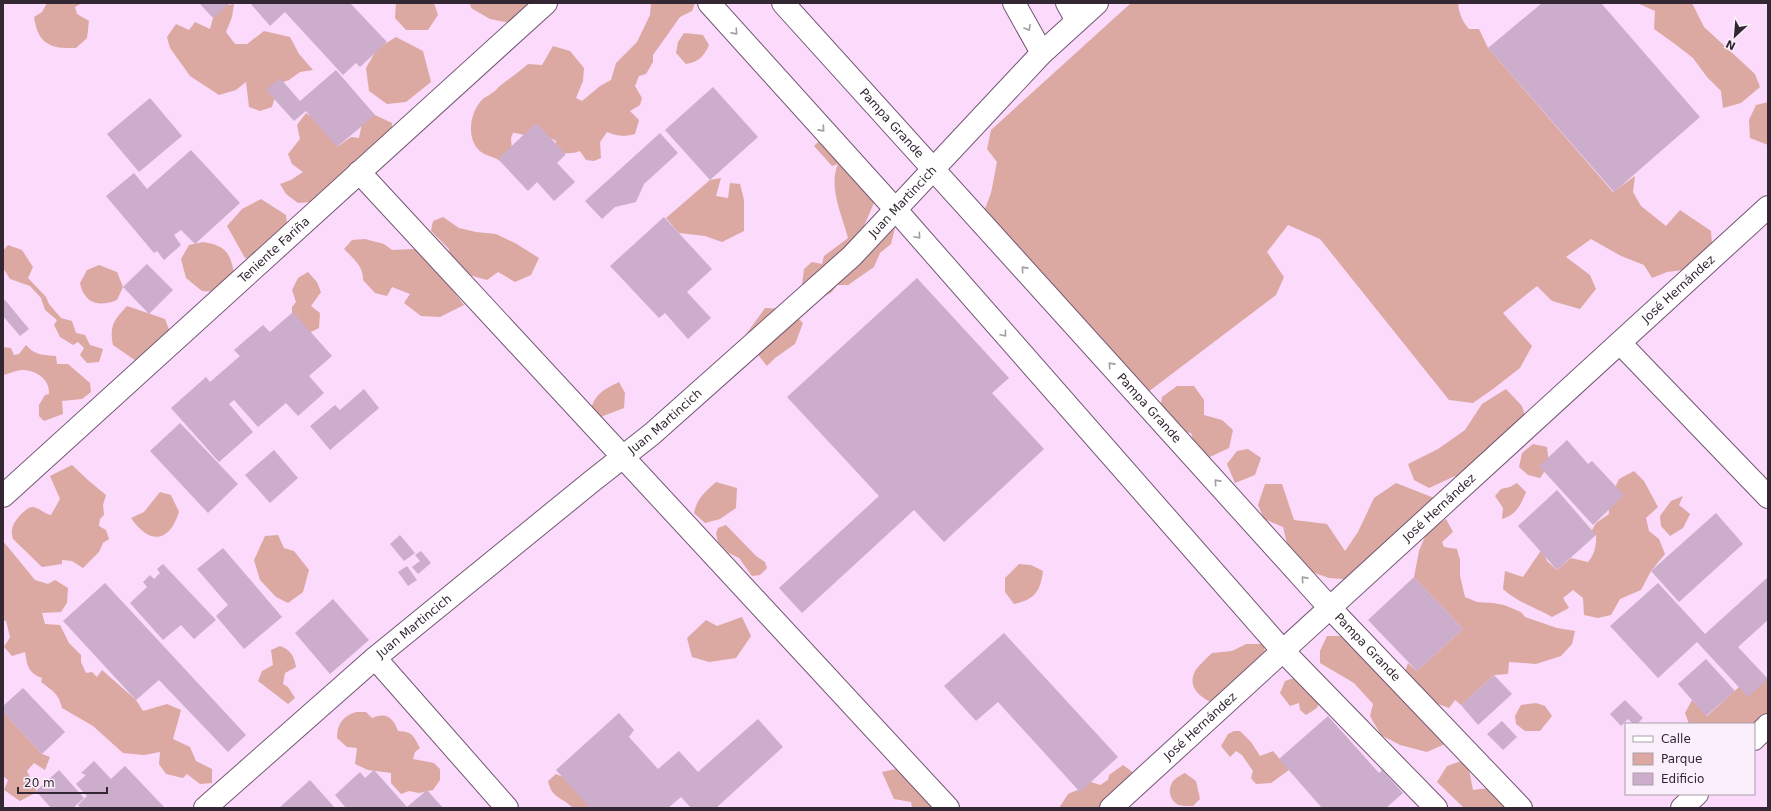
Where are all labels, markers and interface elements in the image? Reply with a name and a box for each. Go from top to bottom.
north arrow [1715,16,1755,56]
one-way arrow [1024,24,1031,31]
one-way arrow [731,27,738,35]
text: N [1724,37,1738,52]
street label: Pampa Grande [857,86,927,161]
one-way arrow [818,124,825,131]
street label: Juan Martincich [865,163,939,241]
street label: Teniente Fariña [235,214,312,286]
one-way arrow [914,231,921,239]
street label: José Hernández [1638,252,1718,326]
one-way arrow [1021,266,1028,274]
one-way arrow [1000,329,1007,336]
one-way arrow [1108,362,1116,370]
street label: Pampa Grande [1114,370,1184,446]
street label: Juan Martincich [625,386,705,458]
street label: José Hernández [1399,471,1479,545]
one-way arrow [1215,480,1222,487]
one-way arrow [1301,576,1309,584]
street label: Juan Martincich [373,592,454,661]
street label: Pampa Grande [1332,610,1403,684]
street label: José Hernández [1160,690,1239,764]
legend [1625,723,1755,795]
text: Calle [1661,732,1691,746]
text: Parque [1661,752,1702,766]
scale bar [18,769,107,795]
text: Edificio [1661,772,1704,786]
text: 20 m [24,776,55,790]

